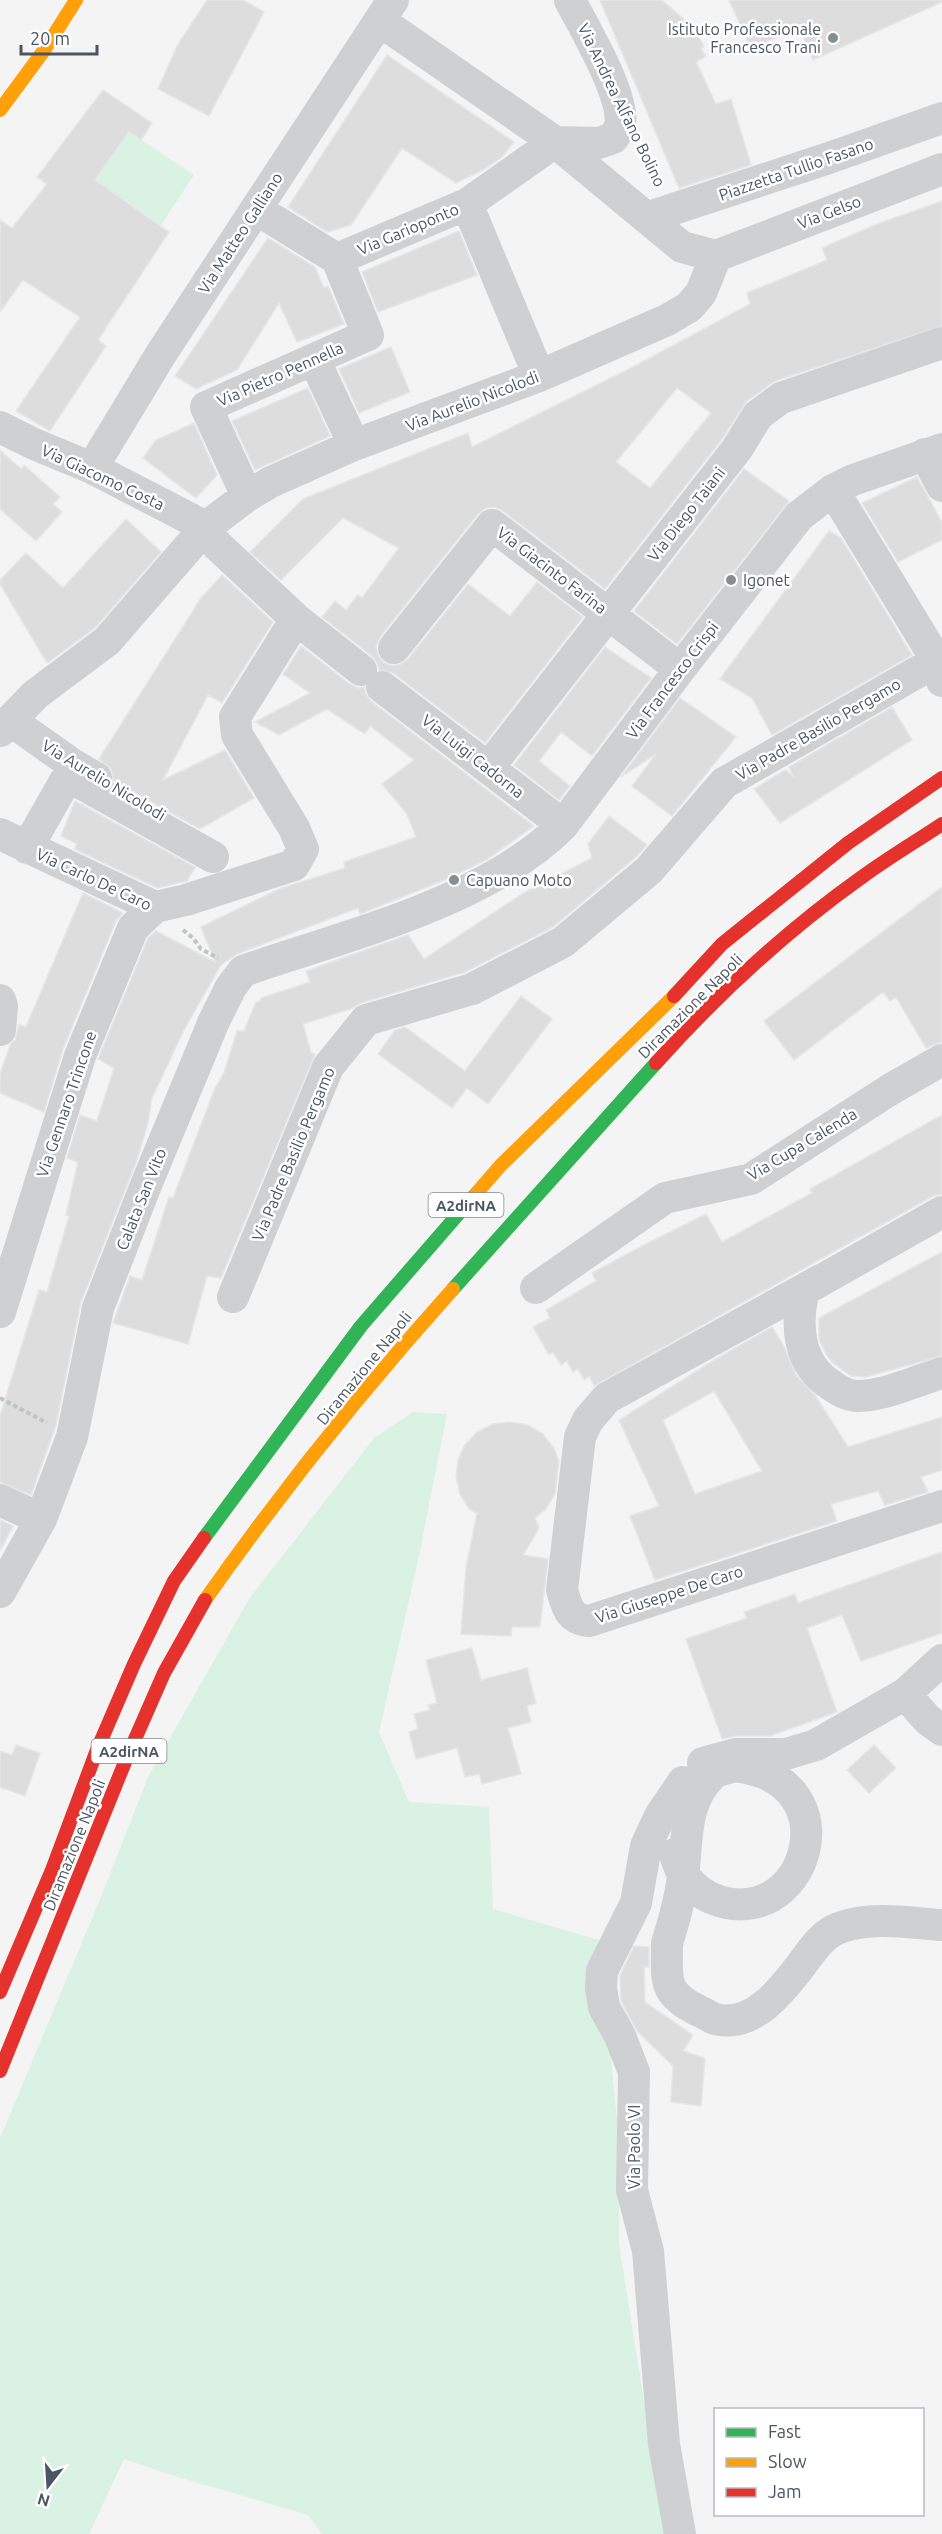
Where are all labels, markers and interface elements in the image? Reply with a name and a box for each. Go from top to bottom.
scale bar [21,18,98,56]
street label: Via Andrea Alfano Bolino [575,20,669,190]
place label: Istituto Professionale Francesco Trani [668,20,821,56]
text: 20 m [30,28,70,48]
marker: Istituto Professionale Francesco Trani [826,31,840,45]
street label: Piazzetta Tullio Fasano [716,134,876,204]
street label: Via Matteo Galliano [194,169,286,297]
street label: Via Gelso [795,192,863,232]
street label: Via Garioponto [355,200,461,258]
street label: Via Pietro Pennella [214,338,346,410]
street label: Via Aurelio Nicolodi [403,367,541,435]
street label: Via Giacomo Costa [39,441,167,513]
street label: Via Diego Taiani [644,463,728,565]
street label: Via Giacinto Farina [494,523,610,617]
place label: Igonet [743,571,791,589]
marker: Igonet [724,573,738,587]
street label: Via Francesco Crispi [622,618,722,742]
street label: Via Padre Basilio Pergamo [733,674,903,784]
street label: Via Luigi Cadorna [418,711,528,801]
street label: Via Aurelio Nicolodi [39,736,169,824]
street label: Via Carlo De Caro [34,844,154,914]
place label: Capuano Moto [466,871,572,889]
marker: Capuano Moto [447,873,461,887]
street label: Diramazione Napoli [634,950,746,1062]
street label: Via Gennaro Trincone [32,1028,100,1180]
street label: Via Padre Basilio Pergamo [248,1064,338,1244]
street label: Via Cupa Calenda [744,1104,860,1184]
street label: Calata San Vito [112,1145,170,1253]
road number: A2dirNA [428,1193,504,1217]
street label: Diramazione Napoli [313,1308,415,1428]
street label: Via Giuseppe De Caro [593,1562,745,1626]
road number: A2dirNA [92,1739,166,1763]
street label: Diramazione Napoli [39,1777,109,1913]
street label: Via Paolo VI [625,2105,643,2189]
legend [714,2408,924,2516]
text: Fast [768,2421,801,2441]
text: Slow [768,2451,807,2471]
north arrow [18,2456,78,2516]
text: Jam [768,2481,802,2501]
text: N [35,2490,52,2511]

